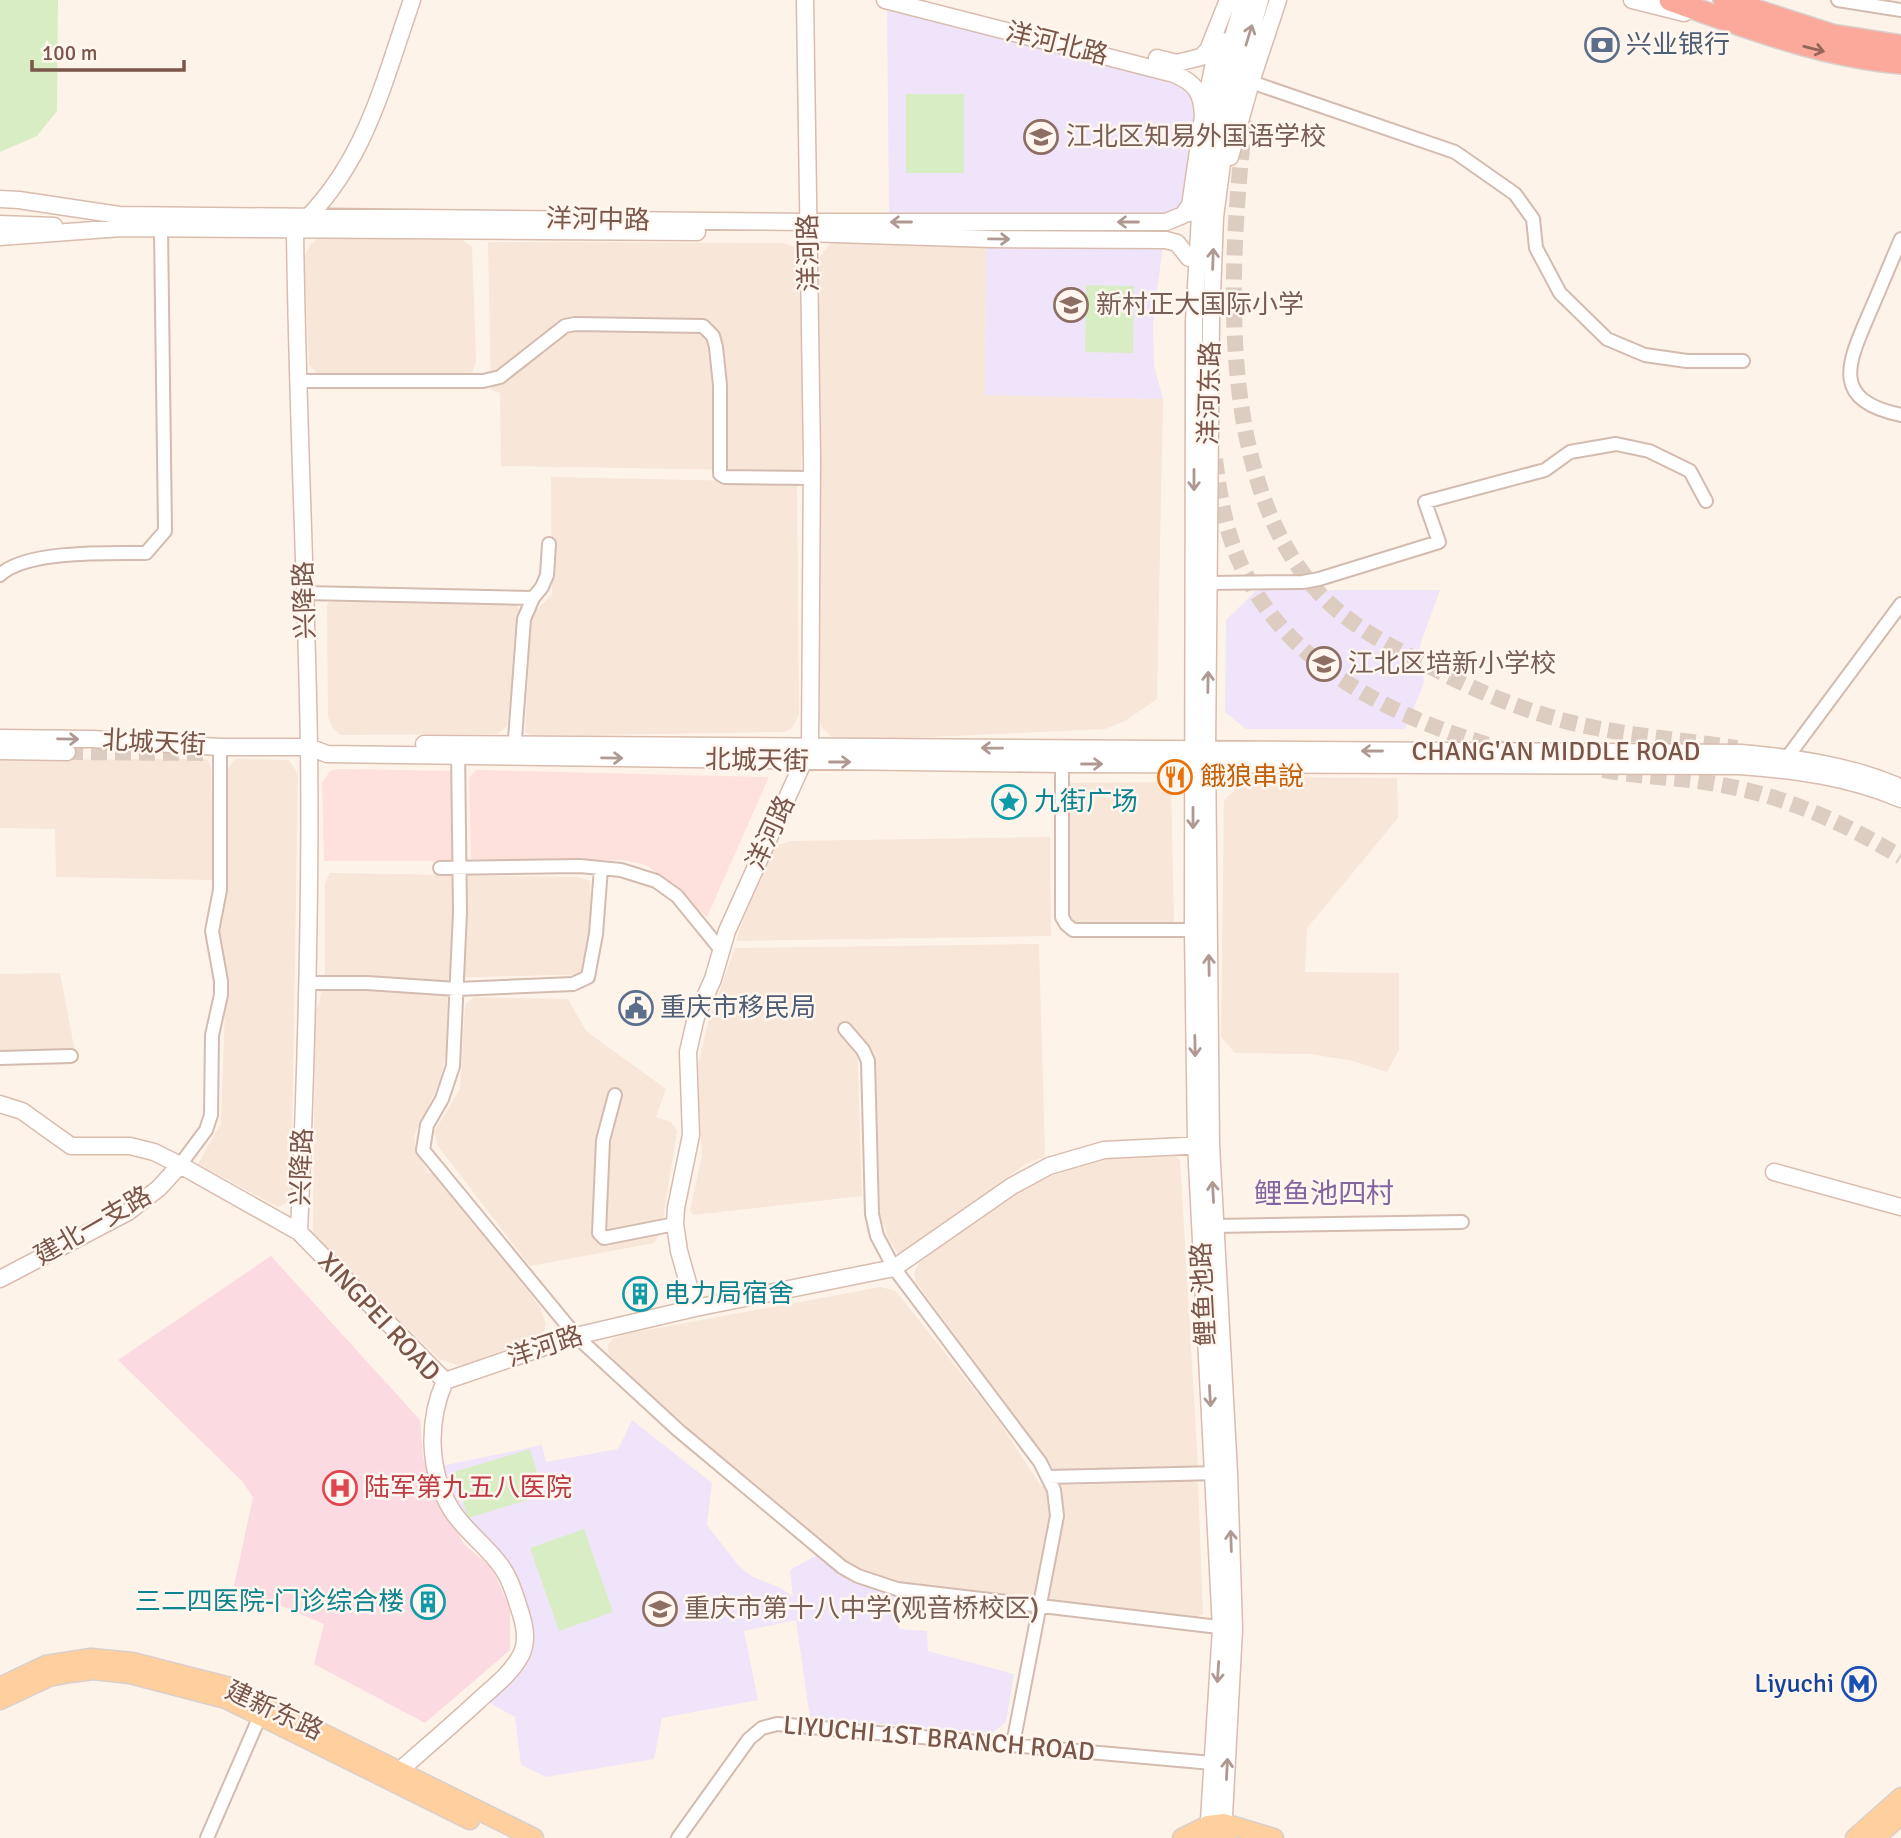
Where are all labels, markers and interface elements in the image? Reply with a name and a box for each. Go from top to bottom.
street label: 洋河北路 [1003,16,1111,72]
one-way arrow [1244,24,1257,46]
bank icon: 兴业银行 [1583,26,1621,64]
scale bar [32,28,184,72]
place label: 兴业银行 [1626,29,1730,61]
text: 100 m [42,40,97,66]
one-way arrow [1802,43,1824,56]
school or university icon: 江北区知易外国语学校 [1022,118,1060,156]
place label: 江北区知易外国语学校 [1066,121,1326,153]
street label: 洋河中路 [546,203,650,237]
street label: 洋河路 [792,214,826,292]
one-way arrow [890,215,913,229]
one-way arrow [1117,215,1140,229]
one-way arrow [987,232,1010,245]
one-way arrow [1207,247,1220,270]
school or university icon: 新村正大国际小学 [1052,286,1090,324]
place label: 新村正大国际小学 [1096,289,1304,321]
street label: 洋河东路 [1193,341,1227,445]
one-way arrow [1187,468,1201,491]
street label: 兴降路 [288,560,322,640]
school or university icon: 江北区培新小学校 [1305,645,1343,683]
place label: 江北区培新小学校 [1348,648,1556,680]
one-way arrow [1201,671,1215,694]
street label: 北城天街 [101,724,207,762]
one-way arrow [56,732,79,746]
street label: CHANG'AN MIDDLE ROAD [1412,736,1700,768]
one-way arrow [981,741,1004,755]
street label: 北城天街 [705,744,809,778]
one-way arrow [1361,744,1384,758]
one-way arrow [601,751,624,765]
one-way arrow [828,755,851,769]
one-way arrow [1080,757,1103,771]
restaurant icon: 餓狼串說 [1156,758,1194,796]
place label: 餓狼串說 [1200,761,1304,793]
place icon: 九街广场 [990,783,1028,821]
place label: 九街广场 [1034,786,1138,818]
street label: 洋河路 [740,791,802,875]
one-way arrow [1186,807,1200,830]
one-way arrow [1202,953,1216,976]
public building icon: 重庆市移民局 [617,989,655,1027]
place label: 重庆市移民局 [660,992,816,1024]
one-way arrow [1188,1034,1202,1057]
street label: 兴降路 [285,1127,319,1207]
district label: 鲤鱼池四村 [1254,1177,1394,1211]
street label: 建北一支路 [29,1180,157,1272]
one-way arrow [1207,1181,1220,1204]
street label: 鲤鱼池路 [1185,1241,1223,1347]
street label: XINGPEI ROAD [311,1246,447,1388]
building icon: 电力局宿舍 [621,1275,659,1313]
place label: 电力局宿舍 [664,1278,794,1310]
street label: 洋河路 [503,1320,587,1374]
one-way arrow [1204,1384,1217,1406]
hospital icon: 陆军第九五八医院 [321,1469,359,1507]
place label: 陆军第九五八医院 [364,1472,572,1504]
one-way arrow [1225,1530,1238,1553]
building icon: 三二四医院-门诊综合楼 [409,1583,447,1621]
place label: 三二四医院-门诊综合楼 [135,1586,404,1618]
school or university icon: 重庆市第十八中学(观音桥校区) [641,1590,679,1628]
place label: 重庆市第十八中学(观音桥校区) [684,1593,1039,1625]
one-way arrow [1212,1660,1225,1683]
metro station icon: Liyuchi [1840,1665,1878,1703]
place label: Liyuchi [1754,1668,1834,1700]
street label: 建新东路 [220,1675,328,1747]
street label: LIYUCHI 1ST BRANCH ROAD [782,1709,1096,1769]
one-way arrow [1220,1757,1233,1780]

